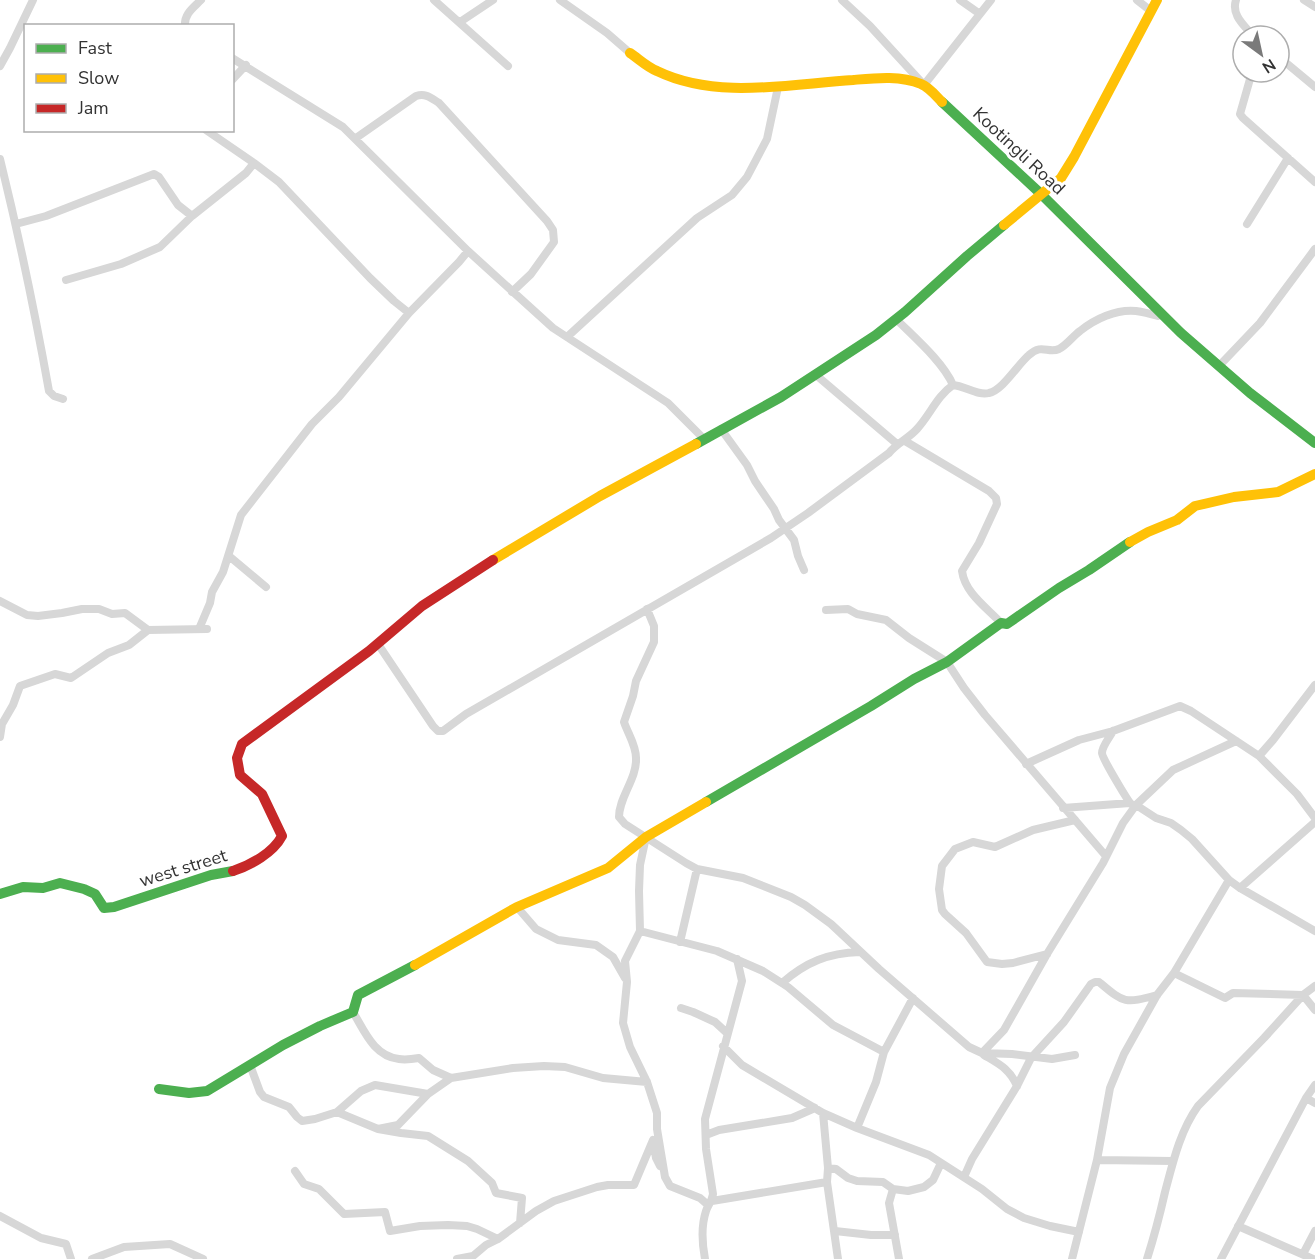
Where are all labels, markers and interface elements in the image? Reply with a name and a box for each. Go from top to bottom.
legend [24,24,234,132]
north arrow [1231,24,1291,84]
text: Fast [78,36,113,60]
text: N [1258,53,1280,78]
text: Slow [78,66,119,90]
text: Jam [77,96,109,120]
street label: Kootingli Road [968,102,1070,200]
street label: west street [136,843,231,893]

